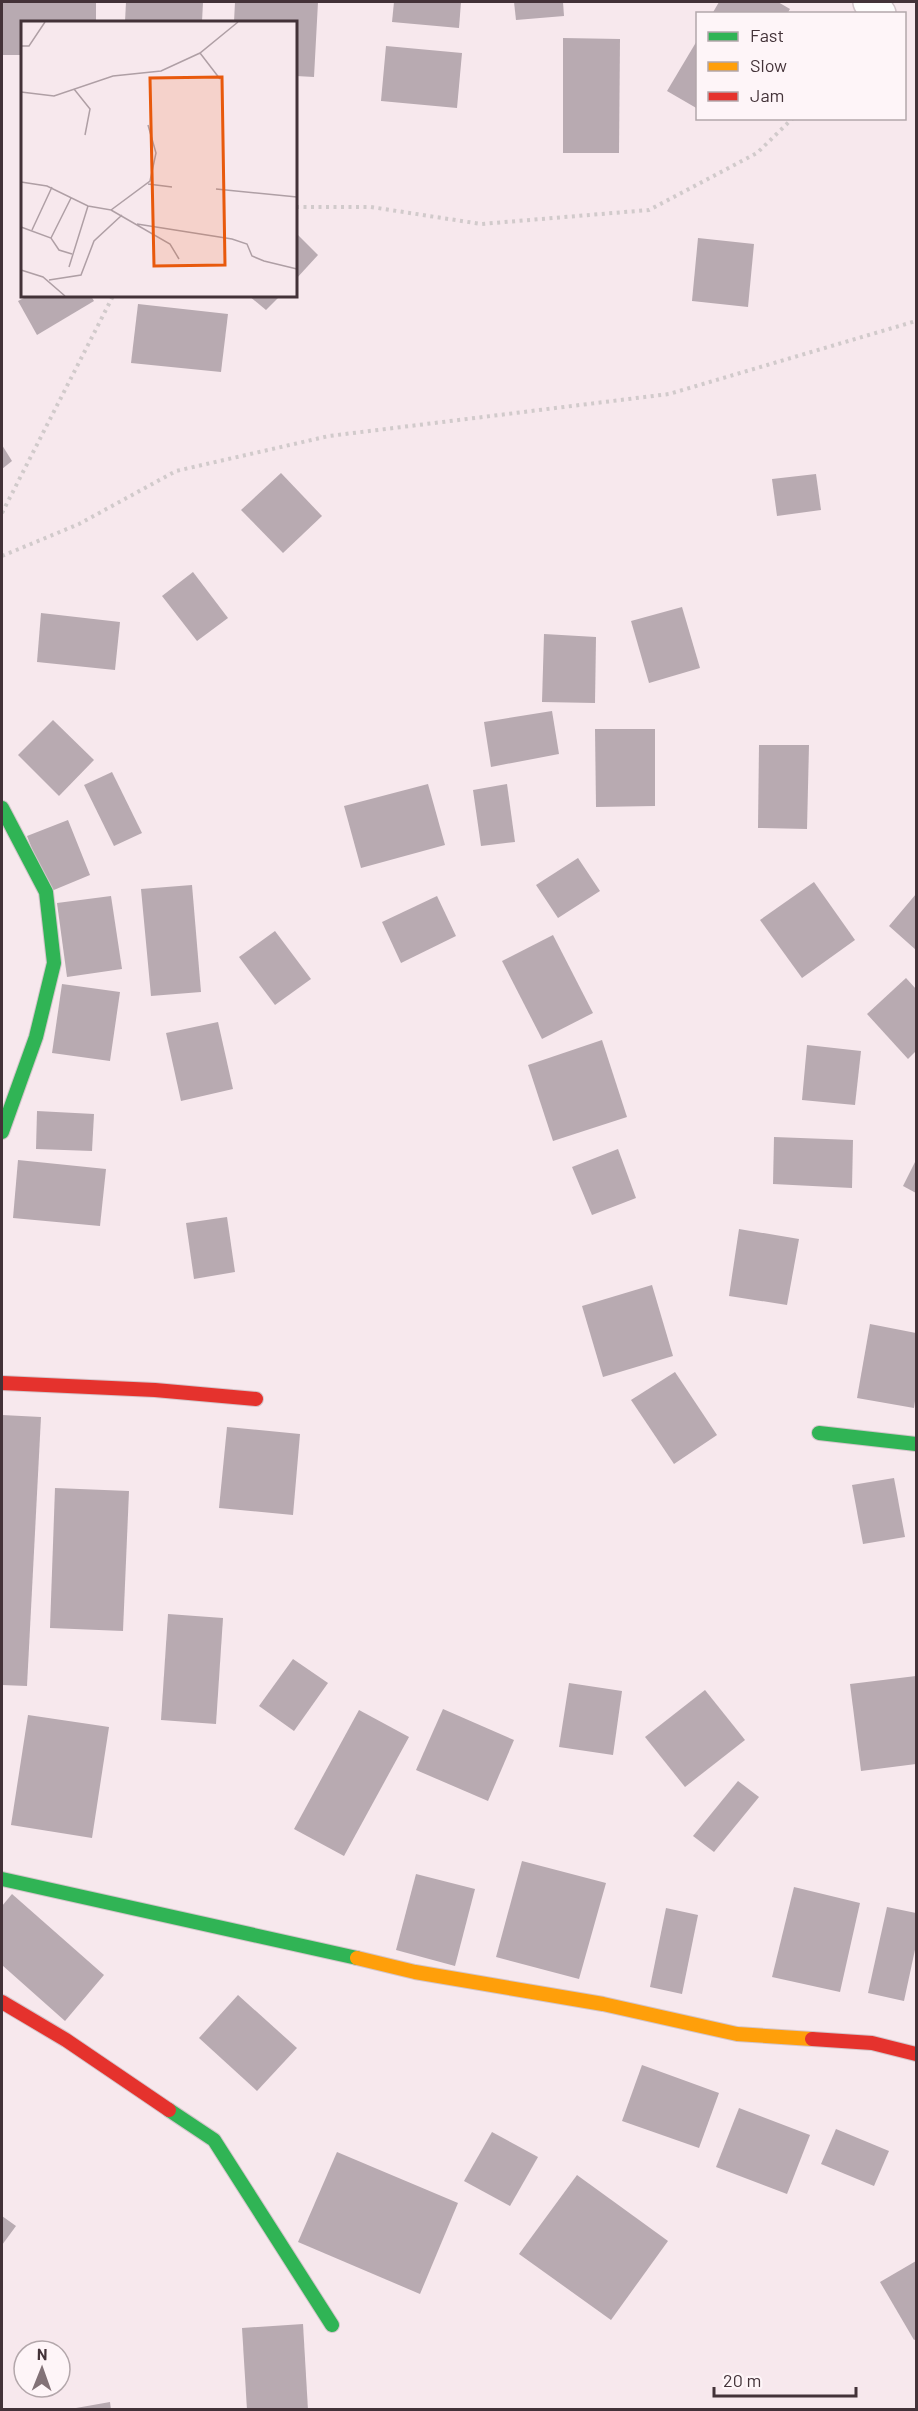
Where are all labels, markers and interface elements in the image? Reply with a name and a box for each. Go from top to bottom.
legend [696,12,906,120]
inset map [21,21,297,297]
text: Fast [750,24,784,46]
text: Slow [750,54,787,76]
text: Jam [750,84,784,106]
north arrow [12,2339,72,2399]
text: N [37,2344,48,2363]
scale bar [714,2360,856,2398]
text: 20 m [723,2369,761,2391]

